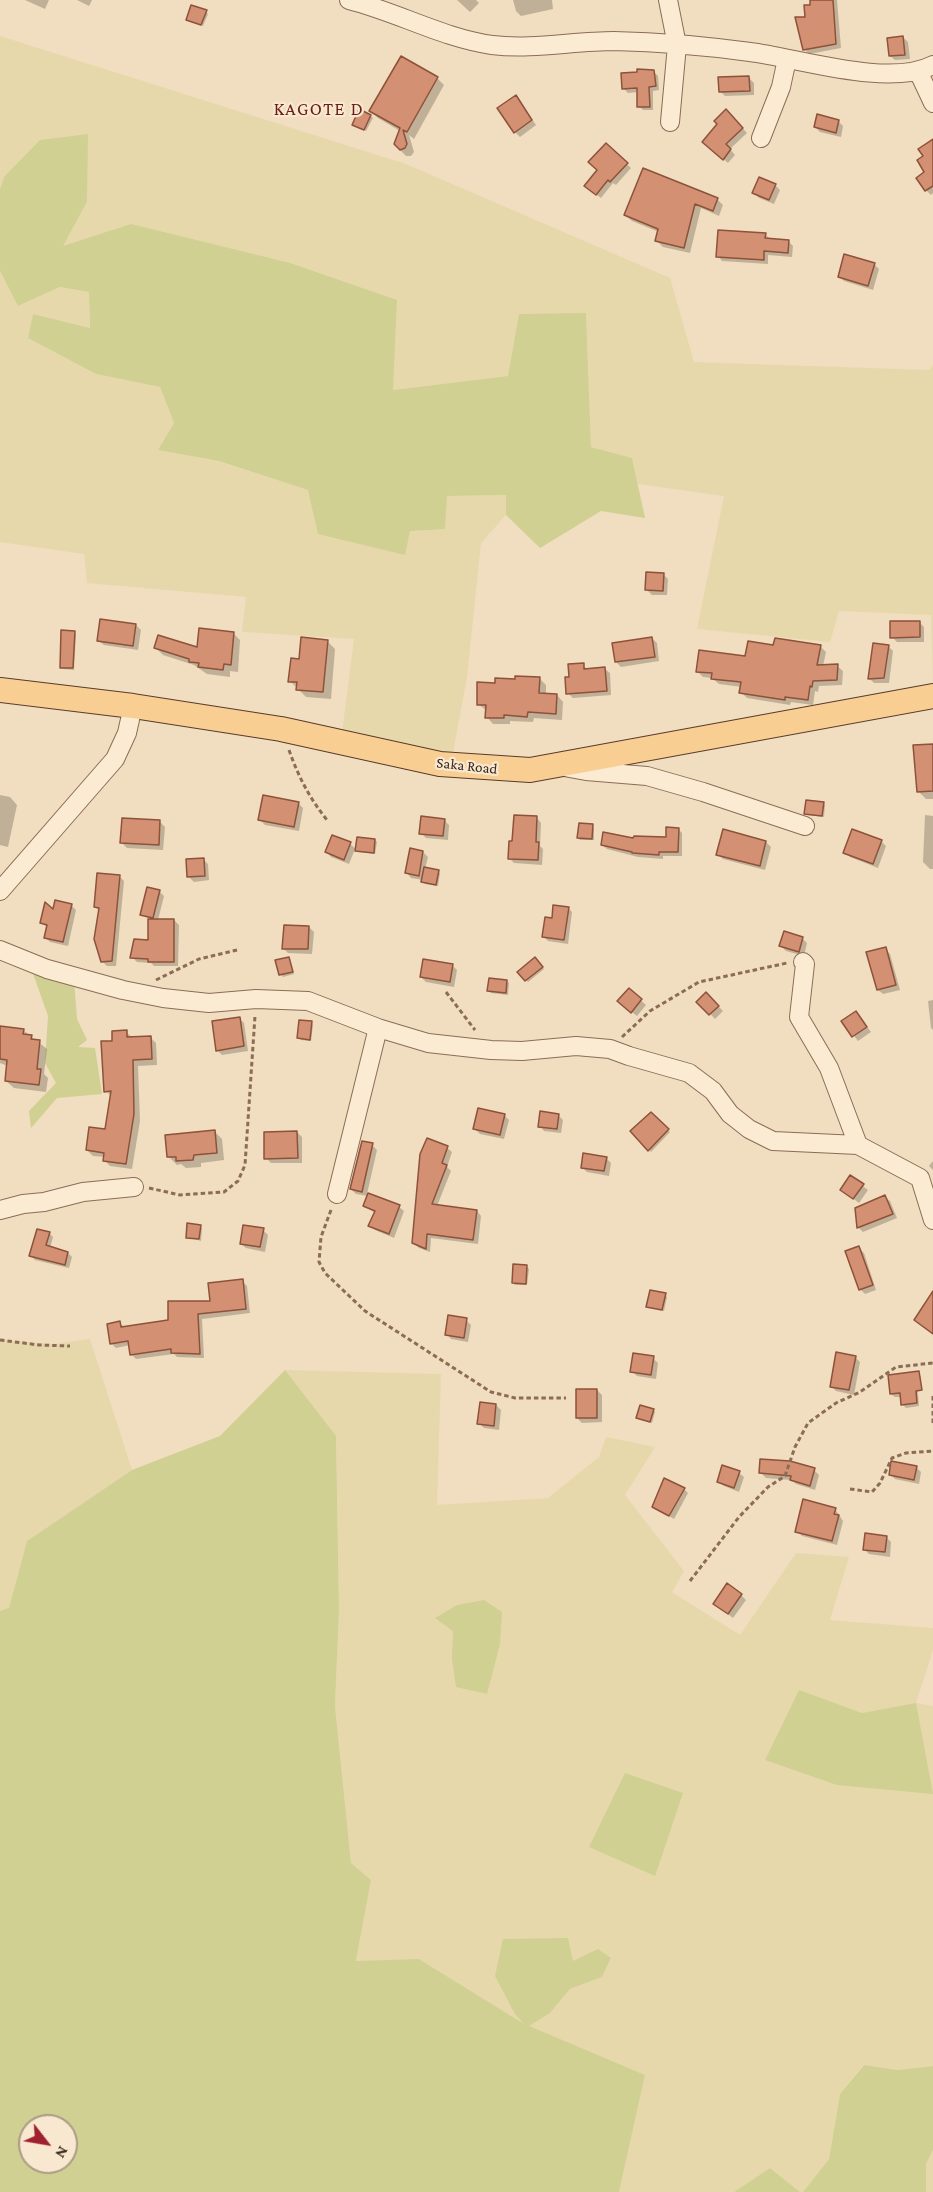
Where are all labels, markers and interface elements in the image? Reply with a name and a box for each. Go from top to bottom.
district label: KAGOTE D [274,98,364,120]
street label: Saka Road [436,754,498,778]
north arrow [18,2114,78,2174]
text: N [52,2143,72,2162]

